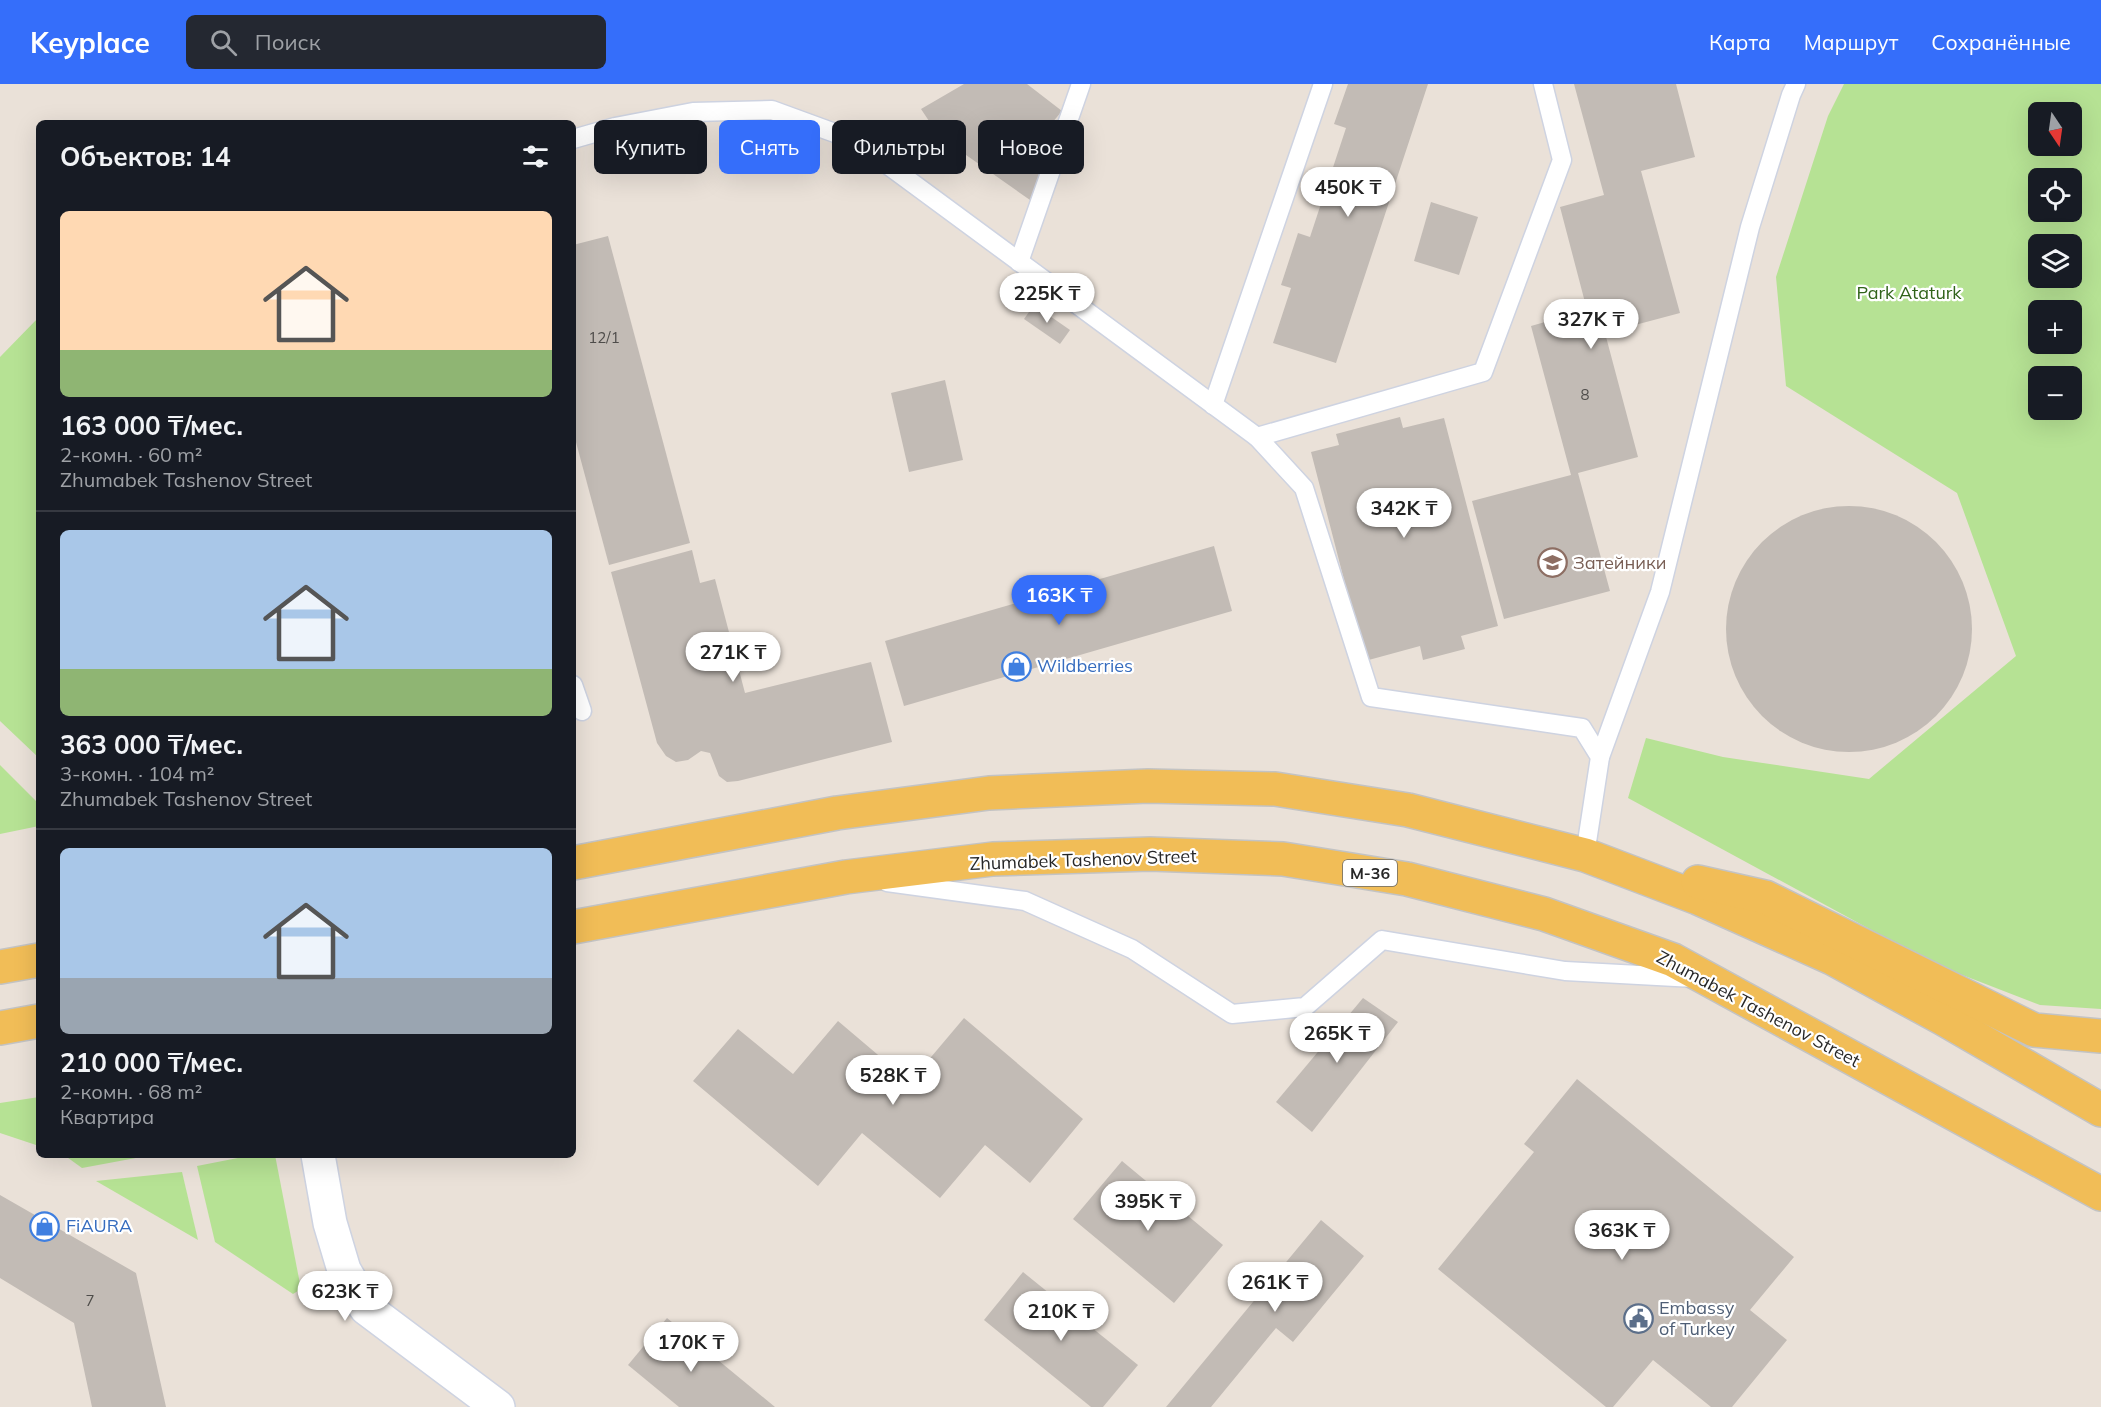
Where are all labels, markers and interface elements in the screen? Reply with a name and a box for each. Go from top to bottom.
search box [186,15,606,69]
text: Keyplace [30,25,150,60]
icon: search [207,26,240,59]
text: Поиск [255,28,320,56]
text: Карта [1709,29,1771,55]
text: Маршрут [1804,29,1898,55]
text: Сохранённые [1931,29,2071,55]
north arrow [2028,102,2082,156]
map controls [2028,102,2082,420]
chip: Купить [594,120,707,174]
chip: Снять [719,120,820,174]
chip: Фильтры [832,120,966,174]
chip: Новое [978,120,1084,174]
text: Объектов: 14 [60,140,231,173]
icon: filters [519,140,552,173]
pin: 450K ₸ [1299,167,1397,218]
button: locate [2028,168,2082,222]
text: 450K ₸ [1315,174,1381,199]
button: layers [2028,234,2082,288]
icon: home [252,250,360,358]
pin: 225K ₸ [998,273,1096,324]
text: 225K ₸ [1014,280,1080,305]
park label: Park Ataturk [1856,281,1962,304]
pin: 327K ₸ [1542,299,1640,350]
button: + [2028,300,2082,354]
text: 327K ₸ [1558,306,1624,331]
house number: 12/1 [588,328,620,347]
button: − [2028,366,2082,420]
house number: 8 [1580,385,1590,404]
text: 163 000 ₸/мес. [60,409,243,442]
text: 2-комн. · 60 m² [60,442,202,467]
text: Zhumabek Tashenov Street [60,467,312,492]
pin: 342K ₸ [1355,488,1453,539]
text: 342K ₸ [1371,495,1437,520]
school or university icon: Затейники [1536,547,1568,579]
place label: Затейники [1573,551,1666,574]
icon: home [252,569,360,677]
pin: 163K ₸ [1010,575,1108,626]
text: 163K ₸ [1026,582,1092,607]
pin: 271K ₸ [684,632,782,683]
text: 271K ₸ [700,639,766,664]
shop icon: Wildberries [1000,650,1032,682]
place label: Wildberries [1037,654,1133,677]
text: 363 000 ₸/мес. [60,728,243,761]
text: 3-комн. · 104 m² [60,761,214,786]
text: Zhumabek Tashenov Street [60,786,312,811]
street label: Zhumabek Tashenov Street [969,844,1197,875]
road number: M-36 [1343,860,1397,886]
icon: home [252,887,360,995]
street label: Zhumabek Tashenov Street [1653,945,1864,1072]
pin: 265K ₸ [1288,1013,1386,1064]
text: 265K ₸ [1304,1020,1370,1045]
text: 210 000 ₸/мес. [60,1046,243,1079]
pin: 528K ₸ [844,1055,942,1106]
text: 528K ₸ [860,1062,926,1087]
text: 2-комн. · 68 m² [60,1079,202,1104]
text: Квартира [60,1104,154,1129]
pin: 395K ₸ [1099,1181,1197,1232]
text: 395K ₸ [1115,1188,1181,1213]
shop icon: FiAURA [29,1210,61,1242]
pin: 363K ₸ [1573,1210,1671,1261]
place label: FiAURA [66,1214,132,1237]
text: 363K ₸ [1589,1217,1655,1242]
pin: 261K ₸ [1226,1262,1324,1313]
text: 261K ₸ [1242,1269,1308,1294]
pin: 623K ₸ [296,1271,394,1322]
text: 623K ₸ [312,1278,378,1303]
house number: 7 [85,1291,95,1310]
pin: 210K ₸ [1012,1291,1110,1342]
place label: Embassy of Turkey [1659,1296,1735,1340]
text: 210K ₸ [1028,1298,1094,1323]
public building icon: Embassy of Turkey [1622,1302,1654,1334]
pin: 170K ₸ [642,1322,740,1373]
text: 170K ₸ [658,1329,724,1354]

